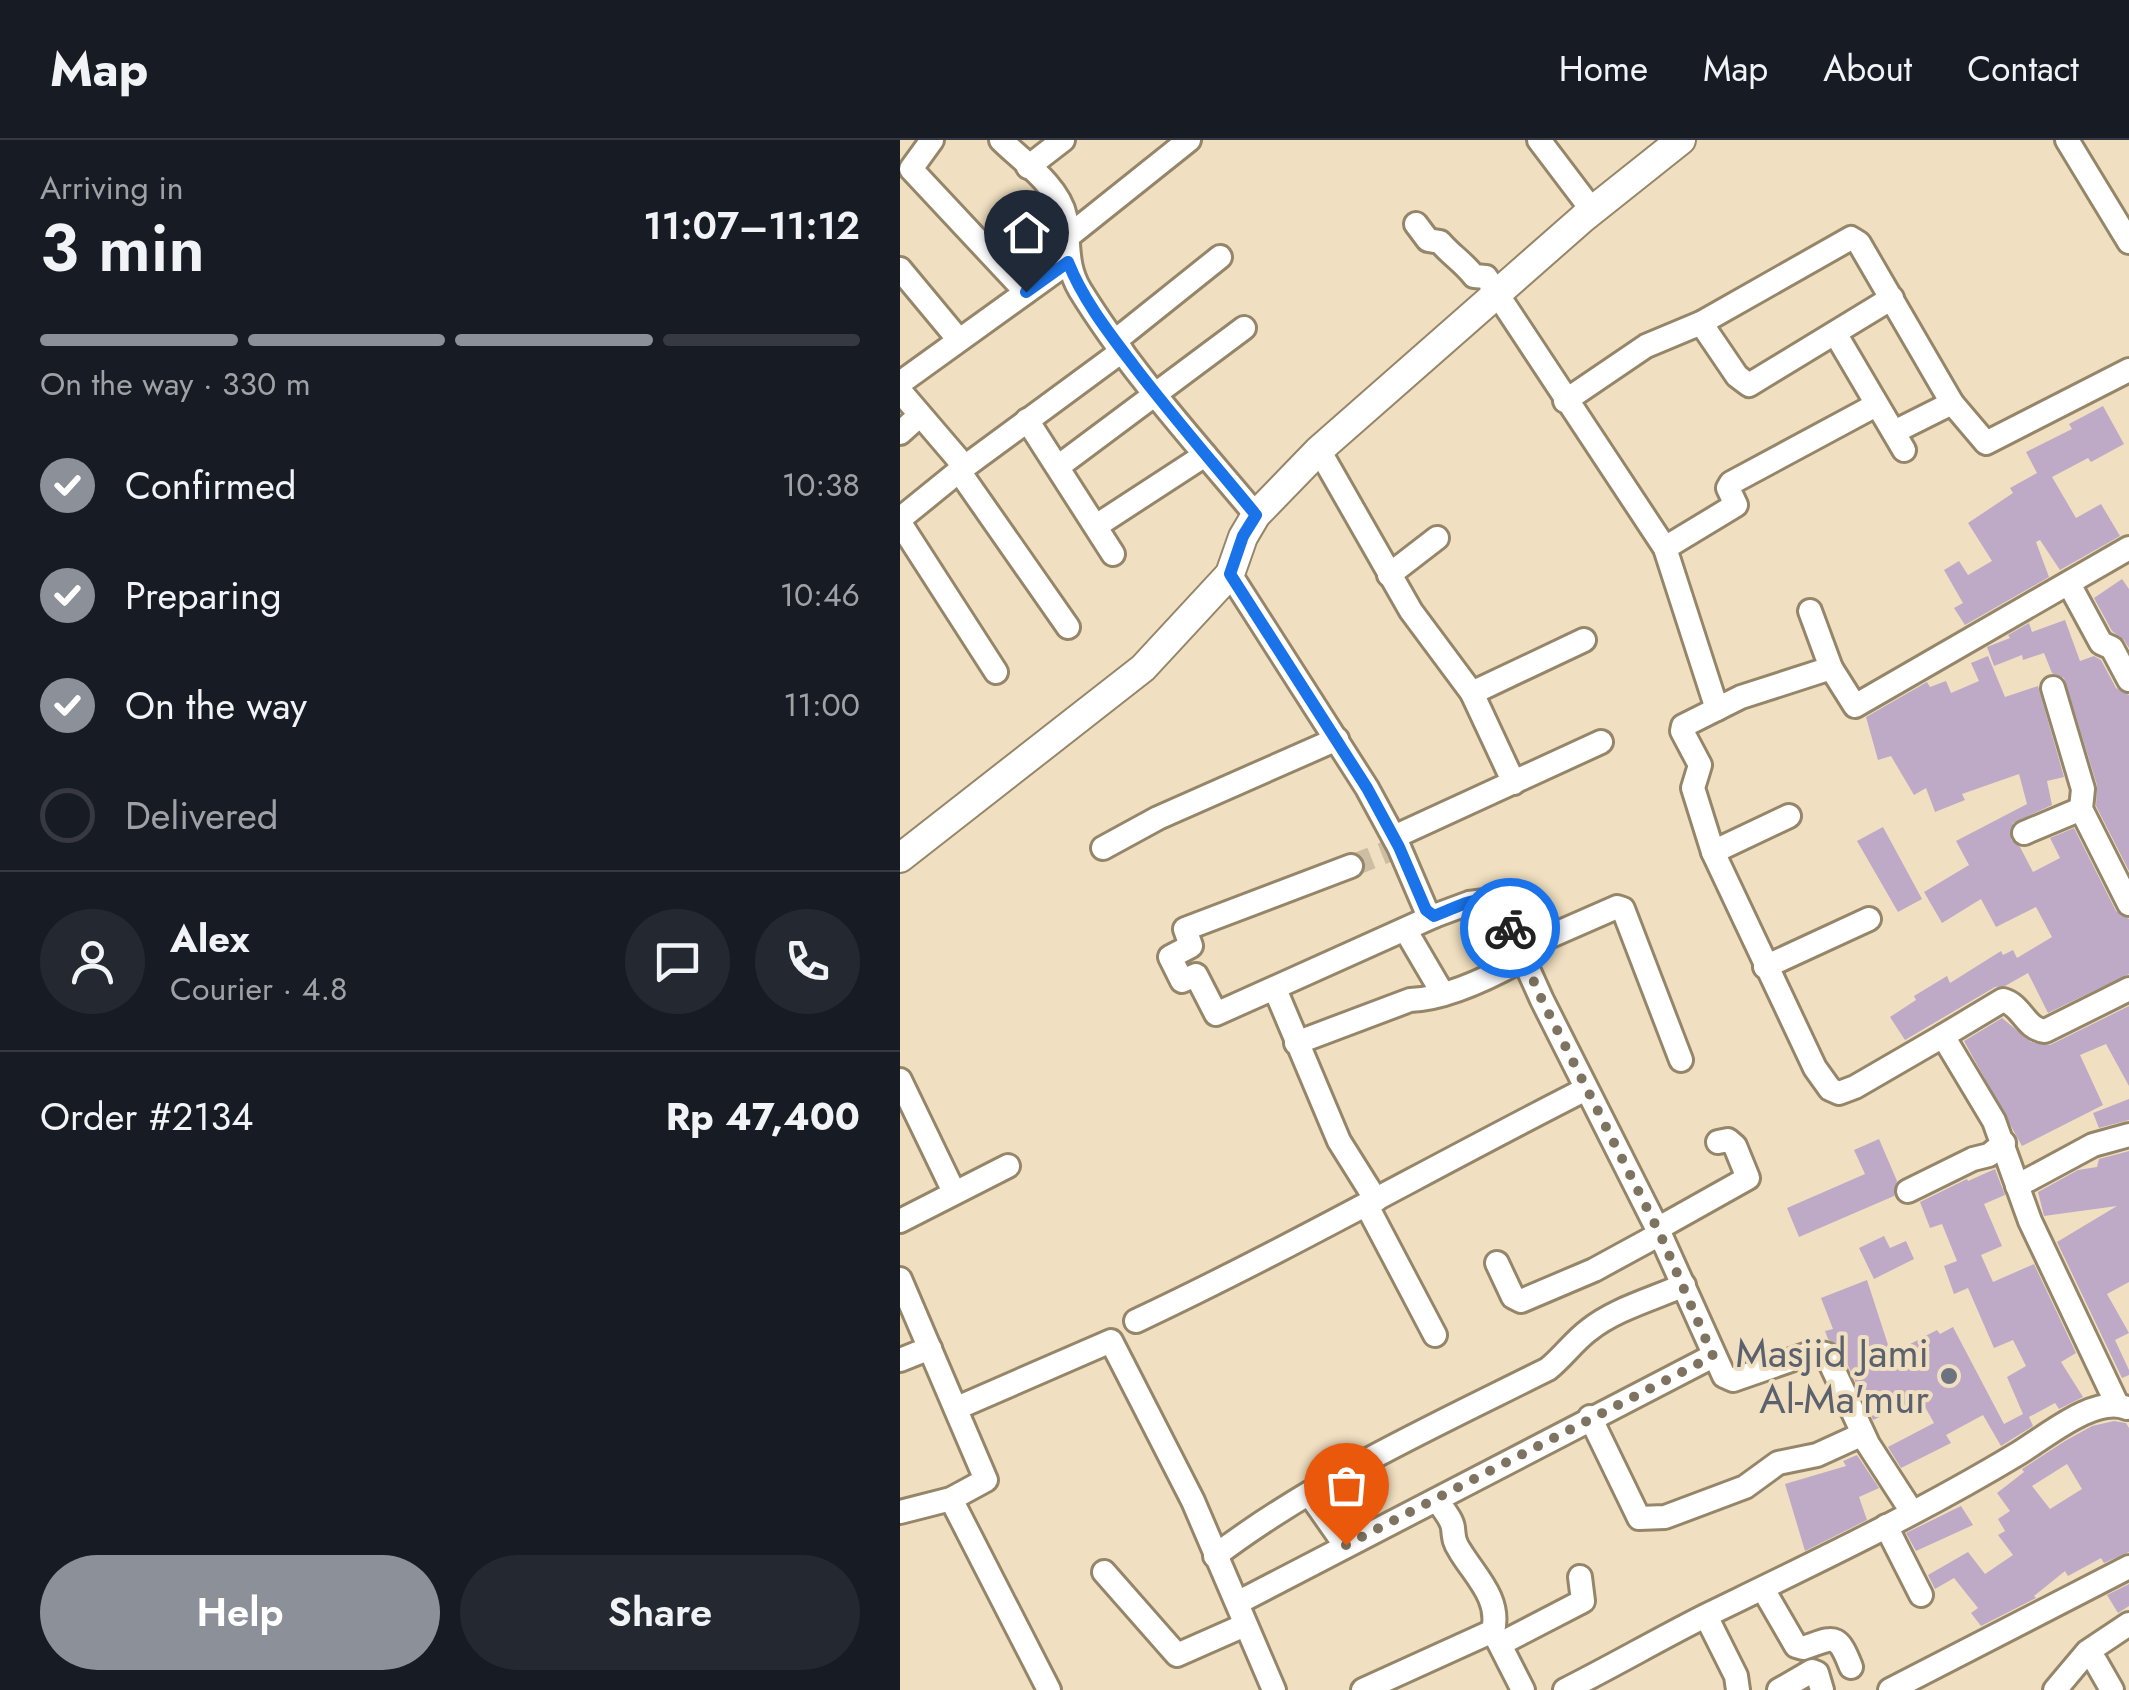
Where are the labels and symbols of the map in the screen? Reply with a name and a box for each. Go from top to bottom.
pin [984,190,1069,293]
courier [1460,878,1560,978]
place label: Masjid Jami Al-Ma'mur [1736,1324,1929,1428]
marker: Masjid Jami Al-Ma'mur [1938,1365,1960,1387]
pin [1304,1443,1389,1546]

